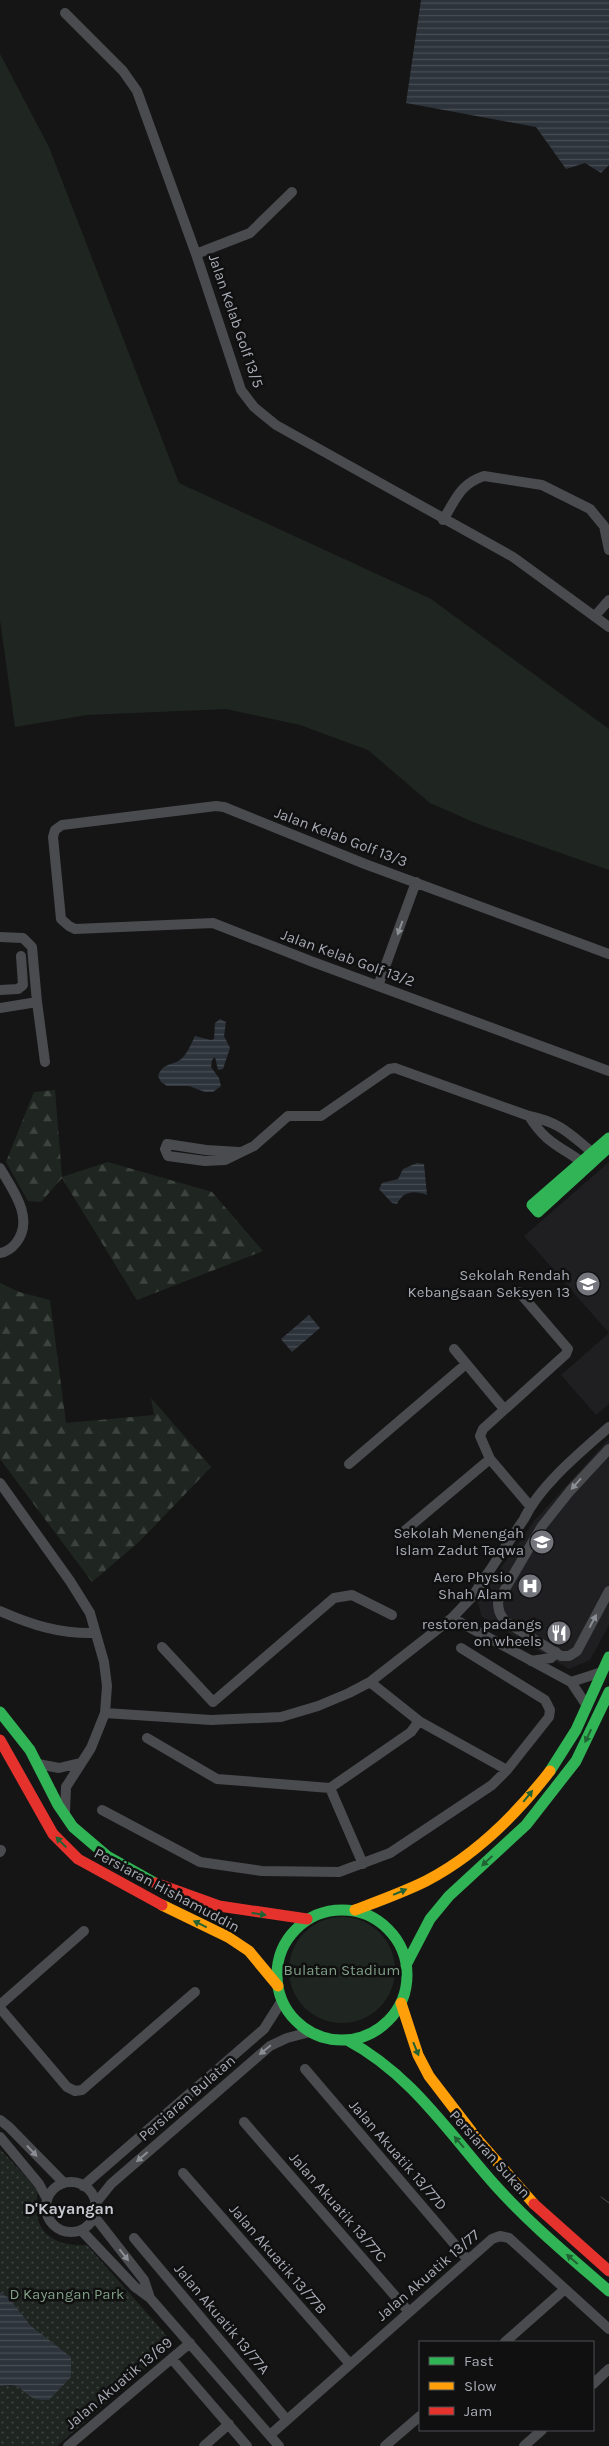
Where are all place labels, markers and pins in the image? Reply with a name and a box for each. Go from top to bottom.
place label: Sekolah Rendah Kebangsaan Seksyen 13 [408,1266,570,1301]
school or university icon: Sekolah Rendah Kebangsaan Seksyen 13 [575,1271,601,1297]
place label: Sekolah Menengah Islam Zadut Taqwa [394,1524,524,1559]
school or university icon: Sekolah Menengah Islam Zadut Taqwa [529,1529,555,1555]
place label: Aero Physio Shah Alam [434,1568,512,1603]
hospital icon: Aero Physio Shah Alam [517,1573,543,1599]
place label: restoren padangs on wheels [422,1615,542,1650]
restaurant icon: restoren padangs on wheels [546,1620,572,1646]

